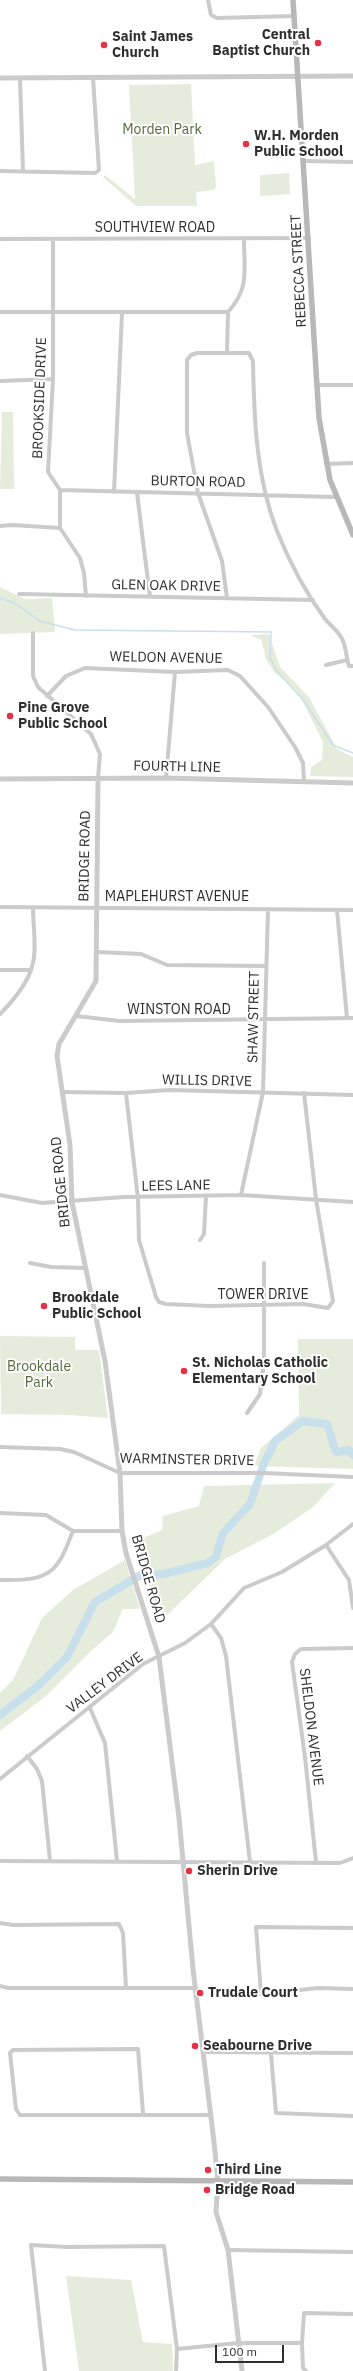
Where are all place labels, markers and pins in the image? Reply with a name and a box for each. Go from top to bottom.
place label: Central Baptist Church [212,27,310,60]
place label: Saint James Church [112,29,193,62]
marker: Central Baptist Church [313,38,323,48]
marker: Saint James Church [99,40,109,50]
place label: W.H. Morden Public School [254,128,343,160]
marker: W.H. Morden Public School [241,139,251,149]
place label: Pine Grove Public School [18,700,107,732]
marker: Pine Grove Public School [5,711,15,721]
place label: Brookdale Public School [52,1290,141,1322]
marker: Brookdale Public School [39,1301,49,1311]
place label: St. Nicholas Catholic Elementary School [192,1355,328,1388]
marker: St. Nicholas Catholic Elementary School [179,1366,189,1376]
place label: Sherin Drive [197,1863,278,1879]
marker: Sherin Drive [184,1866,194,1876]
place label: Trudale Court [208,1985,298,2001]
marker: Trudale Court [195,1988,205,1998]
place label: Seabourne Drive [203,2038,312,2054]
marker: Seabourne Drive [190,2041,200,2051]
place label: Third Line [216,2162,282,2178]
marker: Third Line [203,2165,213,2175]
place label: Bridge Road [215,2182,295,2198]
marker: Bridge Road [202,2185,212,2195]

